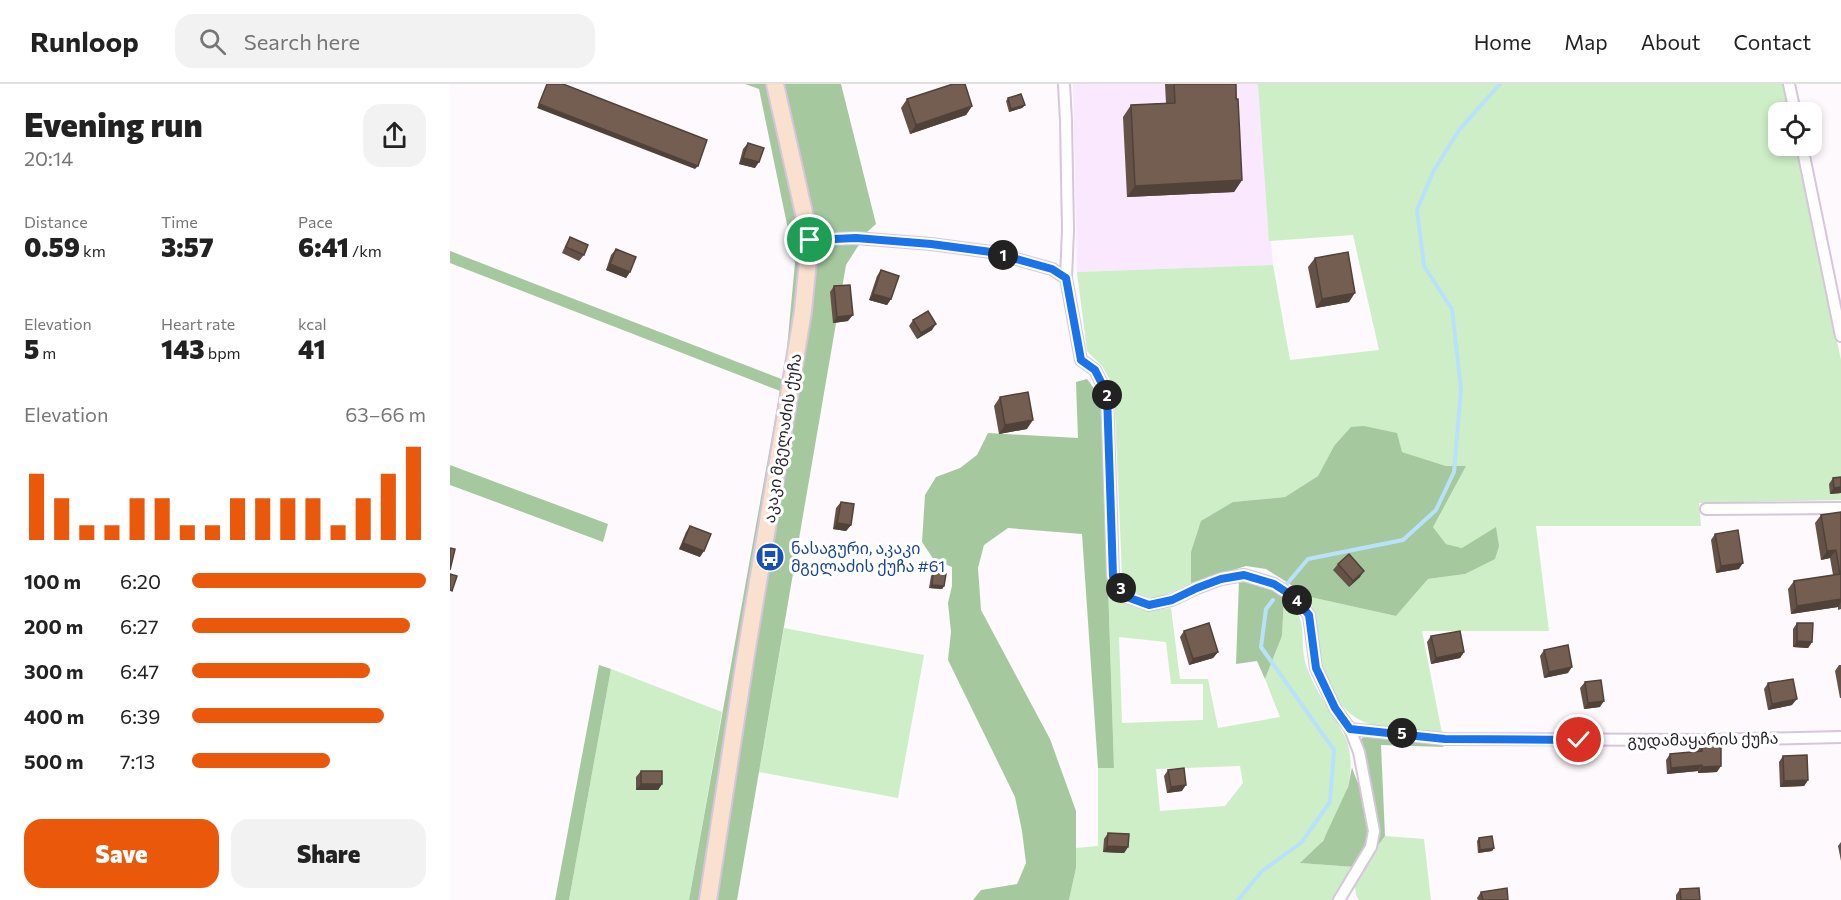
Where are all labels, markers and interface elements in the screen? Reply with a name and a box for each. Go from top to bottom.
search box [175,14,595,68]
text: Runloop [30,24,139,58]
icon: search [196,25,229,58]
text: Search here [244,28,360,55]
text: Home [1474,29,1531,54]
text: Map [1564,29,1608,54]
text: About [1641,29,1700,54]
text: Contact [1733,29,1811,54]
map controls [1768,102,1822,156]
button: locate [1768,102,1822,156]
text: Evening run [24,103,203,144]
button: share [363,104,426,167]
text: 20:14 [24,146,73,170]
text: Distance [24,212,88,231]
text: Time [161,212,198,231]
text: Pace [298,212,333,231]
pin [784,214,835,265]
icon: arrive [793,223,826,256]
text: 0.59 [24,231,80,262]
text: 3:57 [161,231,214,262]
text: 6:41 [298,231,349,262]
pin: 1 [988,240,1018,270]
text: km [80,241,106,260]
text: /km [349,241,382,260]
text: 1 [999,245,1007,264]
text: Elevation [24,314,92,333]
text: Heart rate [161,314,235,333]
text: kcal [298,314,327,333]
text: 5 [24,333,39,364]
text: 143 [161,333,205,364]
text: 41 [298,333,326,364]
text: m [39,343,56,362]
text: bpm [205,343,241,362]
street label: აკაკი მგელაძის ქუჩა [759,352,806,524]
pin: 2 [1092,380,1122,410]
text: 2 [1102,385,1112,404]
text: Elevation [24,402,109,426]
text: 63–66 m [345,402,426,426]
place label: ნასაგური, აკაკი მგელაძის ქუჩა #61 [791,538,945,577]
bus stop icon: ნასაგური, აკაკი მგელაძის ქუჩა #61 [754,541,786,573]
text: 100 m [24,569,81,593]
text: 6:20 [120,569,161,593]
pin: 3 [1106,573,1136,603]
text: 3 [1116,578,1126,597]
pin: 4 [1282,585,1312,615]
text: 4 [1292,590,1302,609]
text: 200 m [24,614,83,638]
text: 6:27 [120,614,158,638]
text: 300 m [24,659,84,683]
text: 6:47 [120,659,159,683]
text: 400 m [24,704,84,728]
text: 6:39 [120,704,160,728]
pin [1553,714,1604,765]
pin: 5 [1387,718,1417,748]
text: 5 [1397,723,1407,742]
icon: check [1562,723,1595,756]
street label: გუდამაყარის ქუჩა [1627,728,1779,751]
text: 500 m [24,749,84,773]
text: 7:13 [120,749,155,773]
button: Save [24,819,219,888]
button: Share [231,819,426,888]

